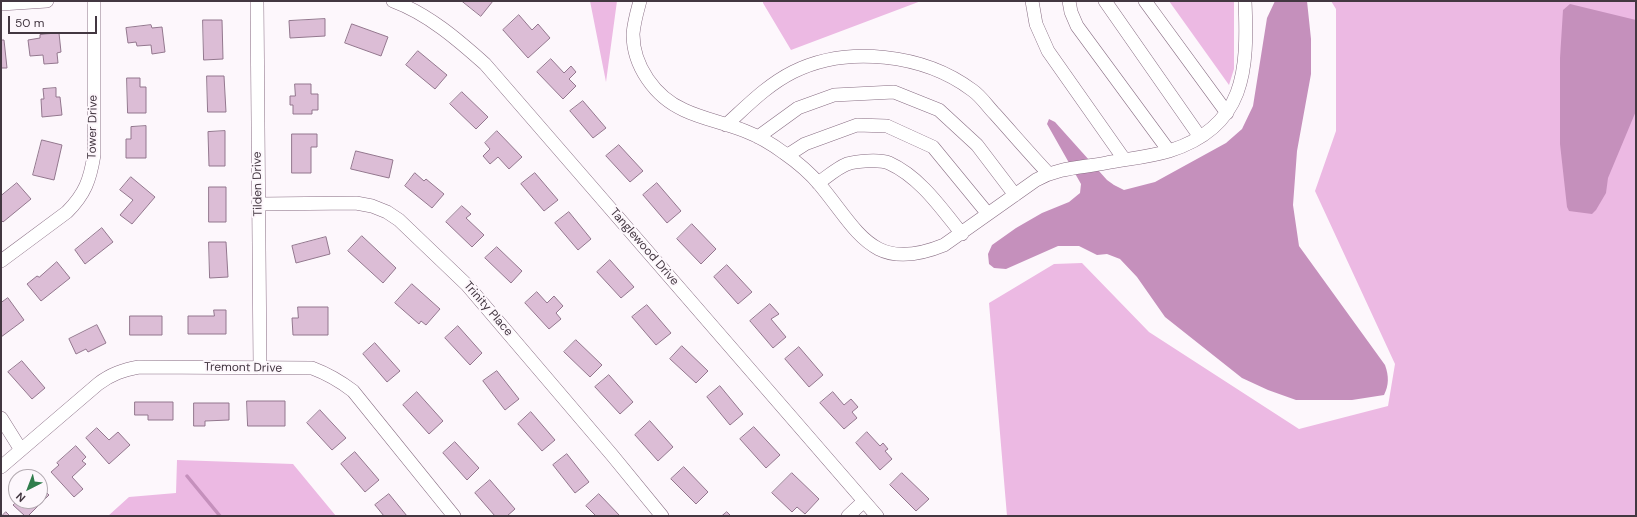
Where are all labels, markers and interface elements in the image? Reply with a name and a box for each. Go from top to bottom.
scale bar [10,8,99,34]
text: 50 m [15,15,44,31]
street label: Tower Drive [85,95,101,159]
street label: Tilden Drive [250,151,266,217]
street label: Tanglewood Drive [607,205,681,289]
street label: Trinity Place [460,279,516,339]
street label: Tremont Drive [204,360,282,376]
north arrow [8,469,48,509]
text: N [13,489,28,505]

